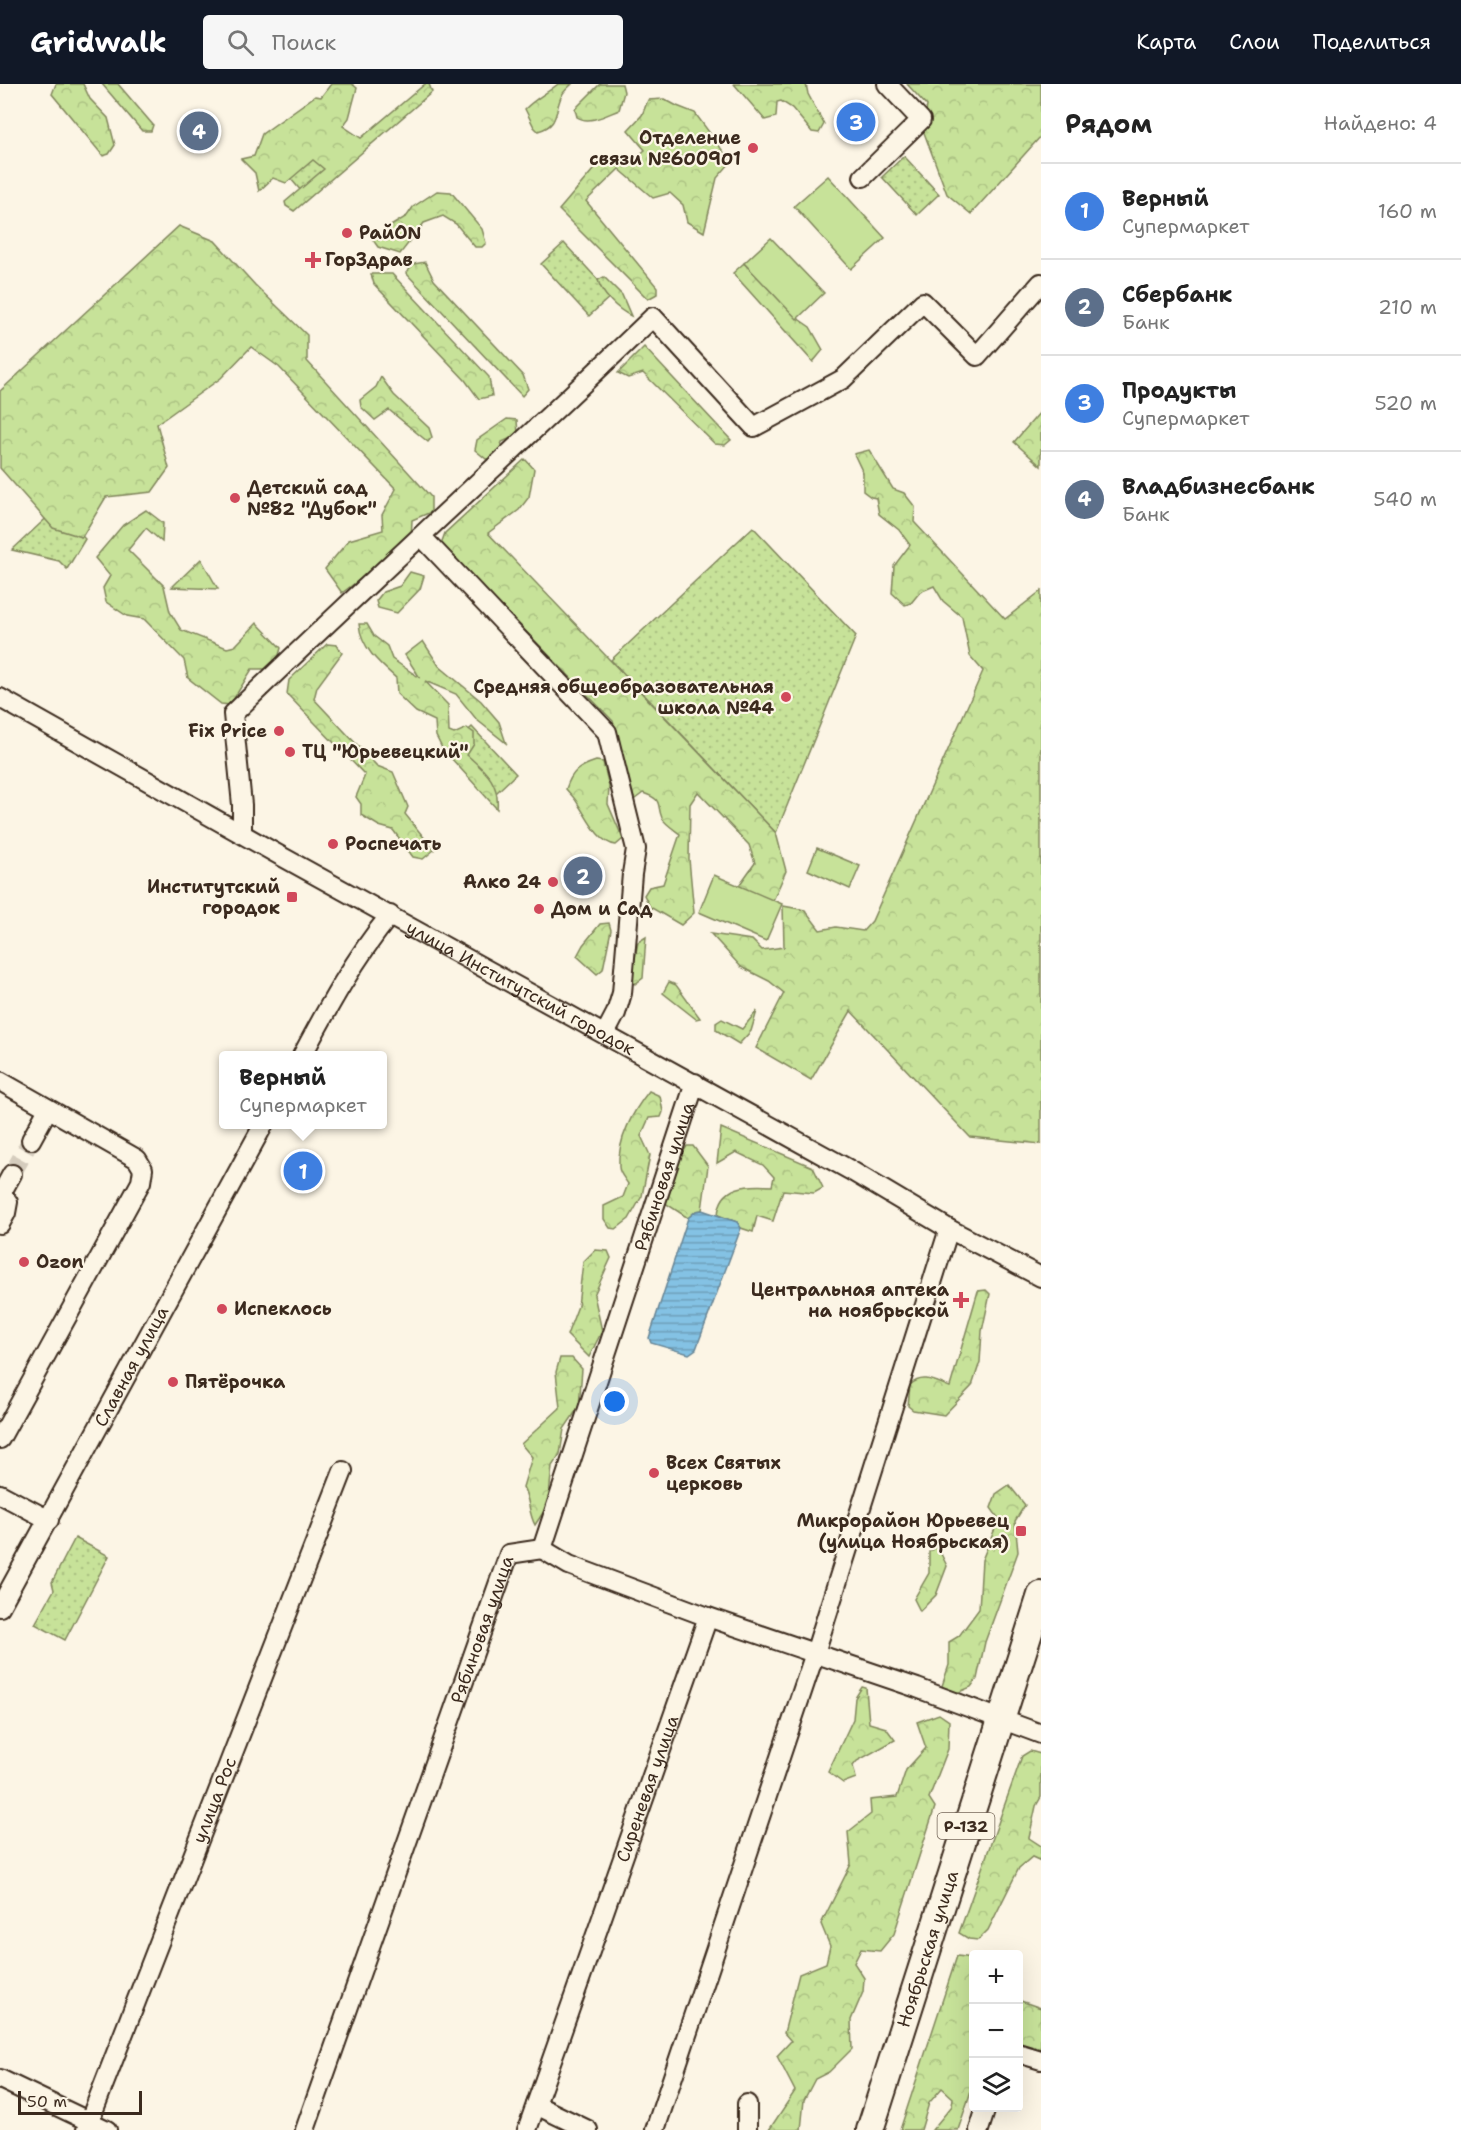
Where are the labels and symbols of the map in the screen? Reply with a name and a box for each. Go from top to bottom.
pin: 3 [836,99,876,144]
pin: 4 [180,108,218,154]
place label: Отделение связи №600901 [589,126,741,171]
marker: Отделение связи №600901 [746,141,760,155]
place label: РайON [359,221,422,245]
marker: РайON [340,226,354,240]
place label: ГорЗдрав [325,248,413,272]
marker: ГорЗдрав [306,253,320,267]
place label: Детский сад №82 "Дубок" [247,476,377,521]
marker: Детский сад №82 "Дубок" [228,491,242,505]
place label: Средняя общеобразовательная школа №44 [473,675,774,720]
marker: Средняя общеобразовательная школа №44 [779,690,793,704]
place label: Fix Price [188,719,267,743]
marker: Fix Price [272,724,286,738]
place label: ТЦ "Юрьевецкий" [302,740,469,764]
marker: ТЦ "Юрьевецкий" [283,745,297,759]
place label: Роспечать [345,832,441,856]
marker: Роспечать [326,837,340,851]
pin: 2 [564,854,602,898]
place label: Алко 24 [463,870,541,894]
place label: Институтский городок [147,875,280,920]
marker: Алко 24 [546,875,560,889]
marker: Институтский городок [285,890,299,904]
place label: Дом и Сад [551,897,653,921]
marker: Дом и Сад [532,902,546,916]
street label: улица Институтский городок [402,916,640,1061]
street label: Рябиновая улица [629,1099,700,1254]
pin: 1 [284,1148,322,1194]
place label: Ozon [36,1250,83,1274]
marker: Ozon [17,1255,31,1269]
place label: Центральная аптека на ноябрьской [751,1278,950,1323]
marker: Центральная аптека на ноябрьской [954,1293,968,1307]
place label: Испеклось [234,1297,332,1321]
street label: Славная улица [89,1302,174,1431]
marker: Испеклось [215,1302,229,1316]
place label: Пятёрочка [185,1370,286,1394]
marker: Пятёрочка [166,1375,180,1389]
your location [600,1387,629,1416]
place label: Всех Святых церковь [666,1451,781,1496]
marker: Всех Святых церковь [647,1466,661,1480]
place label: Микрорайон Юрьевец (улица Ноябрьская) [796,1509,1010,1554]
marker: Микрорайон Юрьевец (улица Ноябрьская) [1014,1524,1028,1538]
street label: Рябиновая улица [445,1552,520,1707]
street label: Сиреневая улица [610,1712,684,1865]
street label: улица Рос [187,1754,242,1847]
road number: Р-132 [938,1813,994,1839]
street label: Ноябрьская улица [891,1867,964,2031]
scale bar [18,2088,142,2116]

